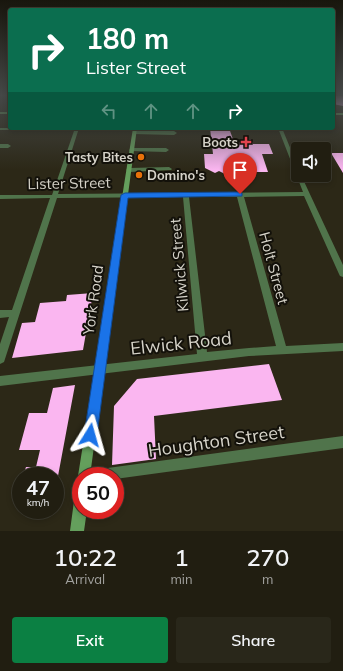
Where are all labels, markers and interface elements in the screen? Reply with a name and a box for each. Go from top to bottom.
text: 180 m [86,21,169,56]
icon: right [20,24,72,76]
text: Lister Street [86,56,186,79]
icon: left [98,100,120,122]
icon: ahead [140,100,162,122]
icon: ahead [182,100,204,122]
icon: right [224,100,246,122]
place label: Boots [202,134,238,150]
marker: Boots [241,137,251,147]
map controls [291,142,331,182]
button: sound [291,142,331,182]
place label: Tasty Bites [65,149,133,166]
marker: Tasty Bites [136,152,146,162]
pin [223,153,257,194]
icon: arrive [229,159,251,181]
place label: Domino's [147,167,205,183]
marker: Domino's [134,170,144,180]
street label: Lister Street [27,173,111,193]
street label: Kilwick Street [165,217,193,313]
street label: Holt Street [255,230,293,306]
street label: York Road [79,264,107,337]
street label: Elwick Road [129,326,233,360]
position arrow [69,414,111,456]
street label: Houghton Street [146,420,286,462]
speed limit sign: 50 [72,467,124,519]
text: 47 [26,475,50,500]
text: km/h [27,496,49,509]
text: 10:22 [54,542,117,572]
text: 1 [174,542,189,572]
text: 270 [246,542,289,572]
text: Arrival [65,571,105,587]
text: min [170,571,193,587]
text: m [262,571,273,587]
button: Exit [12,617,168,663]
button: Share [176,617,331,663]

